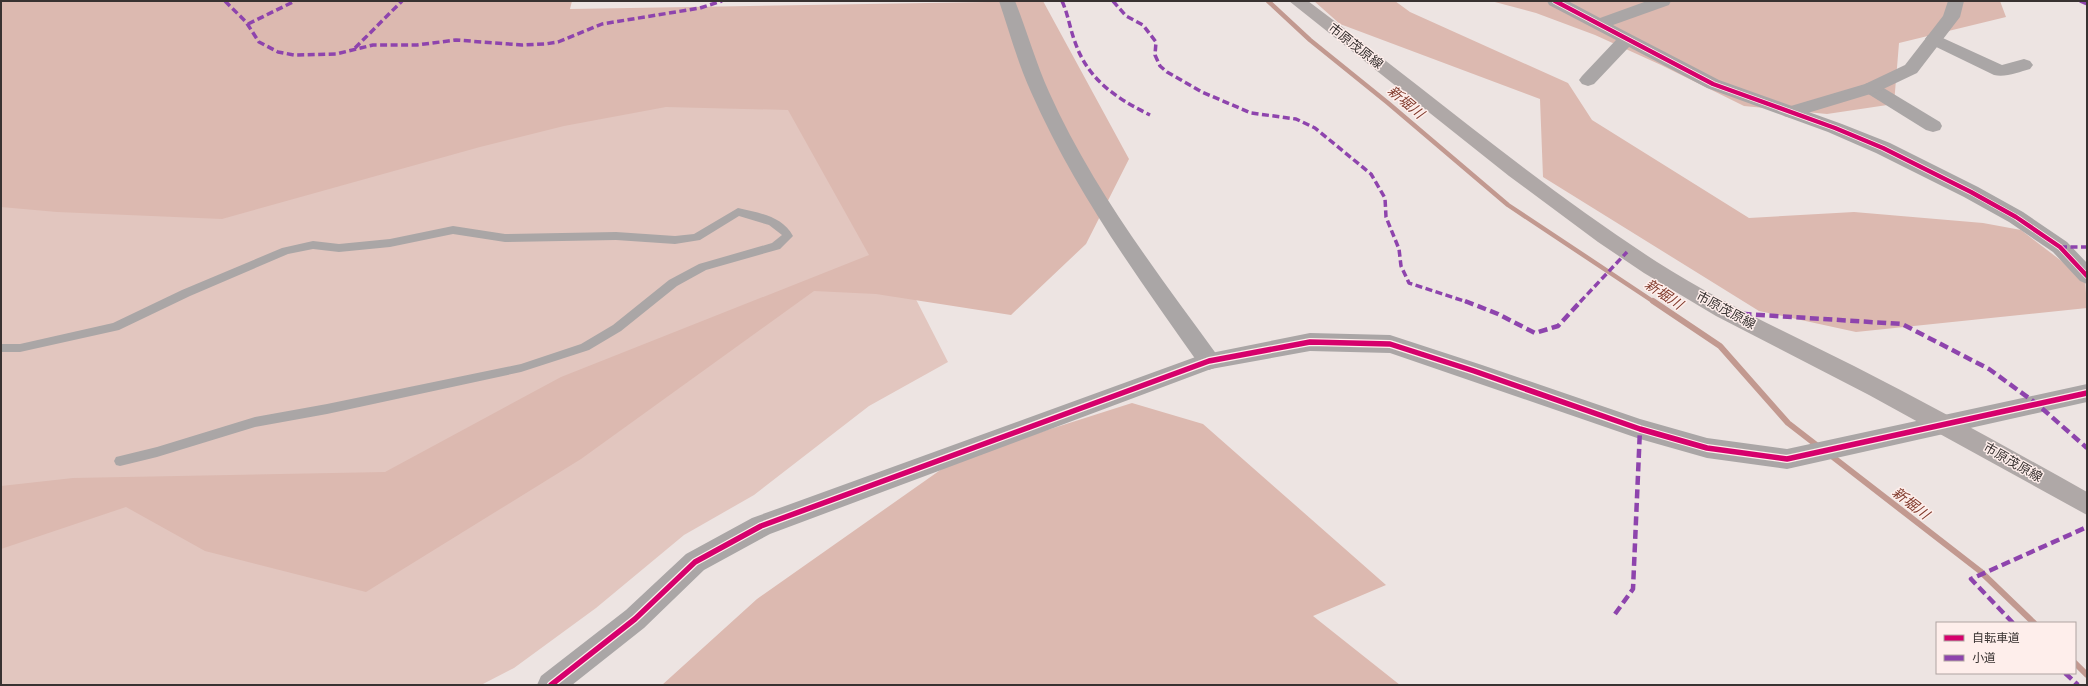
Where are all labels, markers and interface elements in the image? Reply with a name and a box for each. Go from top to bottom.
street label: 市原茂原線 [1325,19,1387,73]
water label: 新堀川 [1384,82,1429,124]
water label: 新堀川 [1642,275,1688,314]
street label: 市原茂原線 [1693,287,1759,333]
street label: 市原茂原線 [1981,438,2045,486]
water label: 新堀川 [1889,483,1935,524]
legend [1936,622,2076,674]
text: 自転車道 [1972,630,2020,645]
text: 小道 [1972,650,1996,665]

